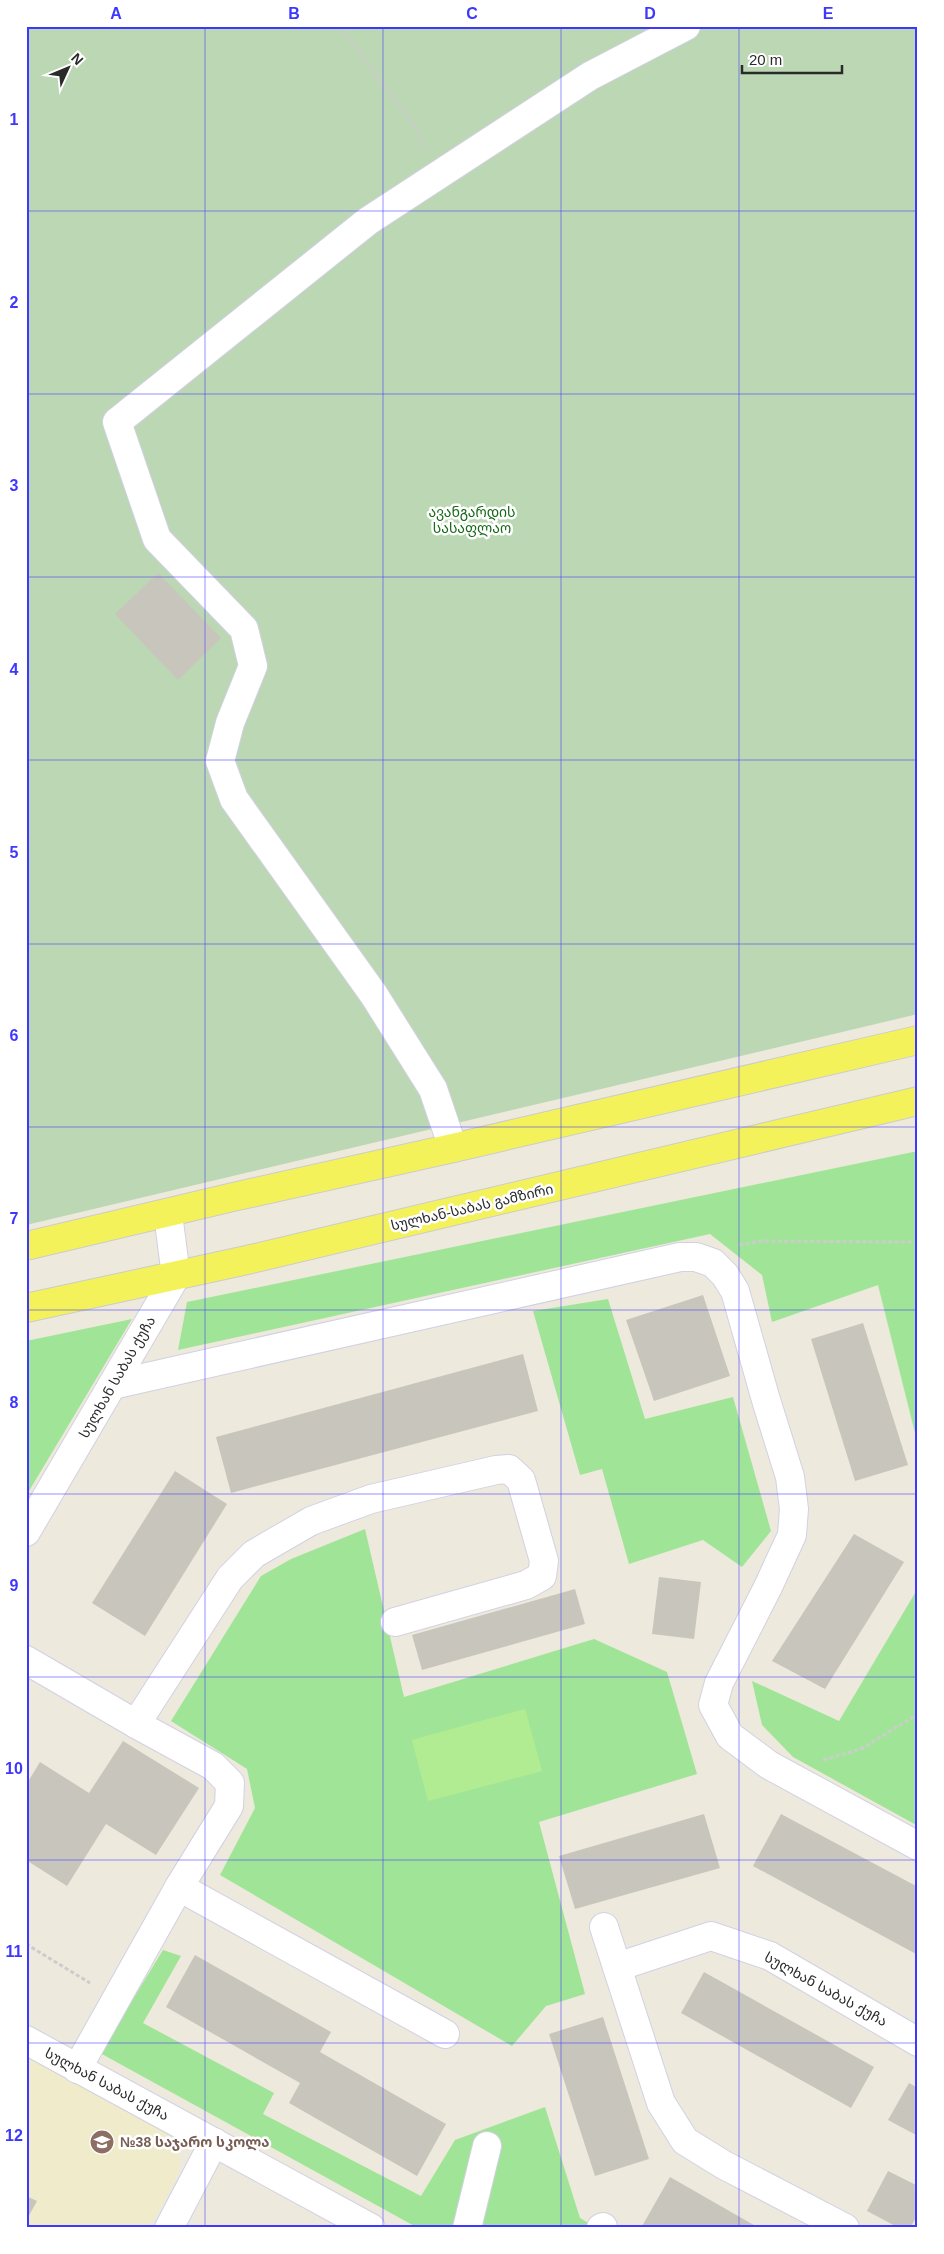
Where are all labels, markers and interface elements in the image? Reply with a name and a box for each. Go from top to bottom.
text: A [110,5,122,22]
text: B [288,5,300,22]
text: C [466,5,478,22]
text: D [644,5,656,22]
text: E [823,5,834,22]
north arrow [42,42,92,92]
scale bar [742,42,842,74]
text: N [68,50,87,68]
text: 20 m [749,51,782,68]
text: 1 [10,111,19,128]
text: 2 [10,294,19,311]
text: 3 [10,477,19,494]
park label: ავანგარდის სასაფლაო [429,504,515,537]
text: 4 [10,661,19,678]
text: 5 [10,844,19,861]
text: 6 [10,1027,19,1044]
street label: სულხან-საბას გამზირი [389,1181,555,1234]
text: 7 [10,1210,19,1227]
street label: სულხან საბას ქუჩა [76,1313,159,1441]
text: 8 [10,1394,19,1411]
text: 9 [10,1577,19,1594]
text: 10 [5,1760,23,1777]
text: 11 [6,1943,23,1960]
street label: სულხან საბას ქუჩა [761,1949,890,2030]
street label: სულხან საბას ქუჩა [42,2045,172,2124]
text: 12 [5,2127,23,2144]
school or university icon: №38 საჯარო სკოლა [89,2129,115,2155]
place label: №38 საჯარო სკოლა [120,2134,269,2151]

